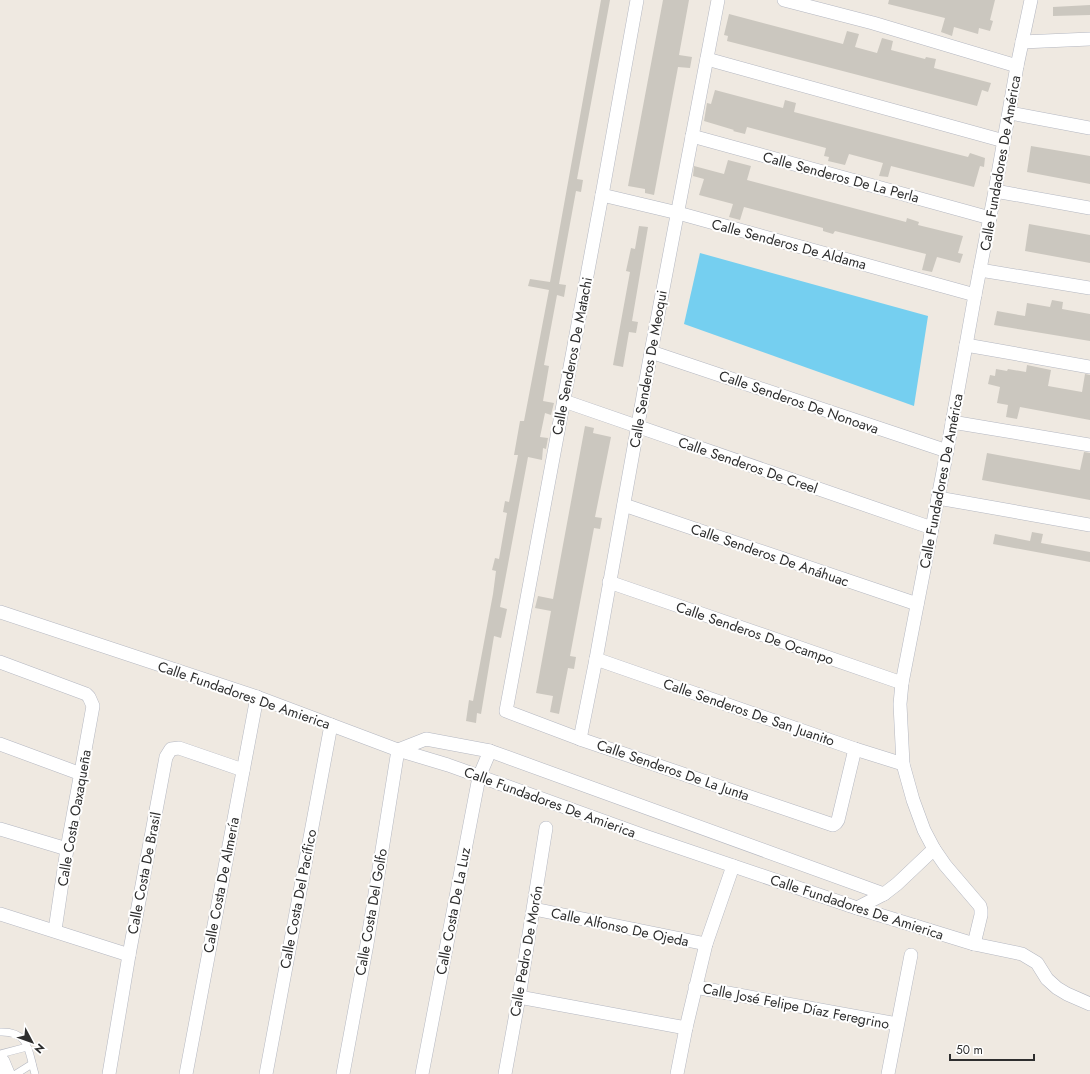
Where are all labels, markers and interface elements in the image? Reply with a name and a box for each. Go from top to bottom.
street label: Calle Fundadores De América [975,74,1025,252]
street label: Calle Senderos De La Perla [761,146,921,208]
street label: Calle Senderos De Aldama [709,214,869,274]
street label: Calle Senderos De Matachi [547,275,597,437]
street label: Calle Senderos De Meoqui [624,289,672,449]
street label: Calle Senderos De Nonoava [716,365,882,439]
street label: Calle Fundadores De América [914,392,968,570]
street label: Calle Senderos De Creel [676,432,820,498]
street label: Calle Senderos De Anáhuac [688,519,852,591]
street label: Calle Senderos De Ocampo [673,597,837,670]
street label: Calle Fundadores De Amierica [155,656,333,734]
street label: Calle Senderos De San Juanito [661,673,838,751]
street label: Calle Senderos De La Junta [594,734,752,806]
street label: Calle Costa Oaxaqueña [52,748,96,888]
street label: Calle Fundadores De Amierica [461,762,639,842]
street label: Calle Costa De Brasil [122,810,166,936]
street label: Calle Costa De Almería [198,815,244,955]
street label: Calle Costa Del Pacífico [275,827,321,971]
street label: Calle Costa De La Luz [431,845,475,976]
street label: Calle Costa Del Golfo [350,846,392,977]
street label: Calle Fundadores De Amierica [768,869,946,945]
street label: Calle Pedro De Morón [505,884,547,1018]
street label: Calle Alfonso De Ojeda [549,903,691,951]
street label: Calle José Felipe Díaz Feregrino [701,978,891,1034]
north arrow [12,1022,52,1062]
scale bar [950,1036,1034,1062]
text: N [31,1040,48,1057]
text: 50 m [956,1041,983,1059]

